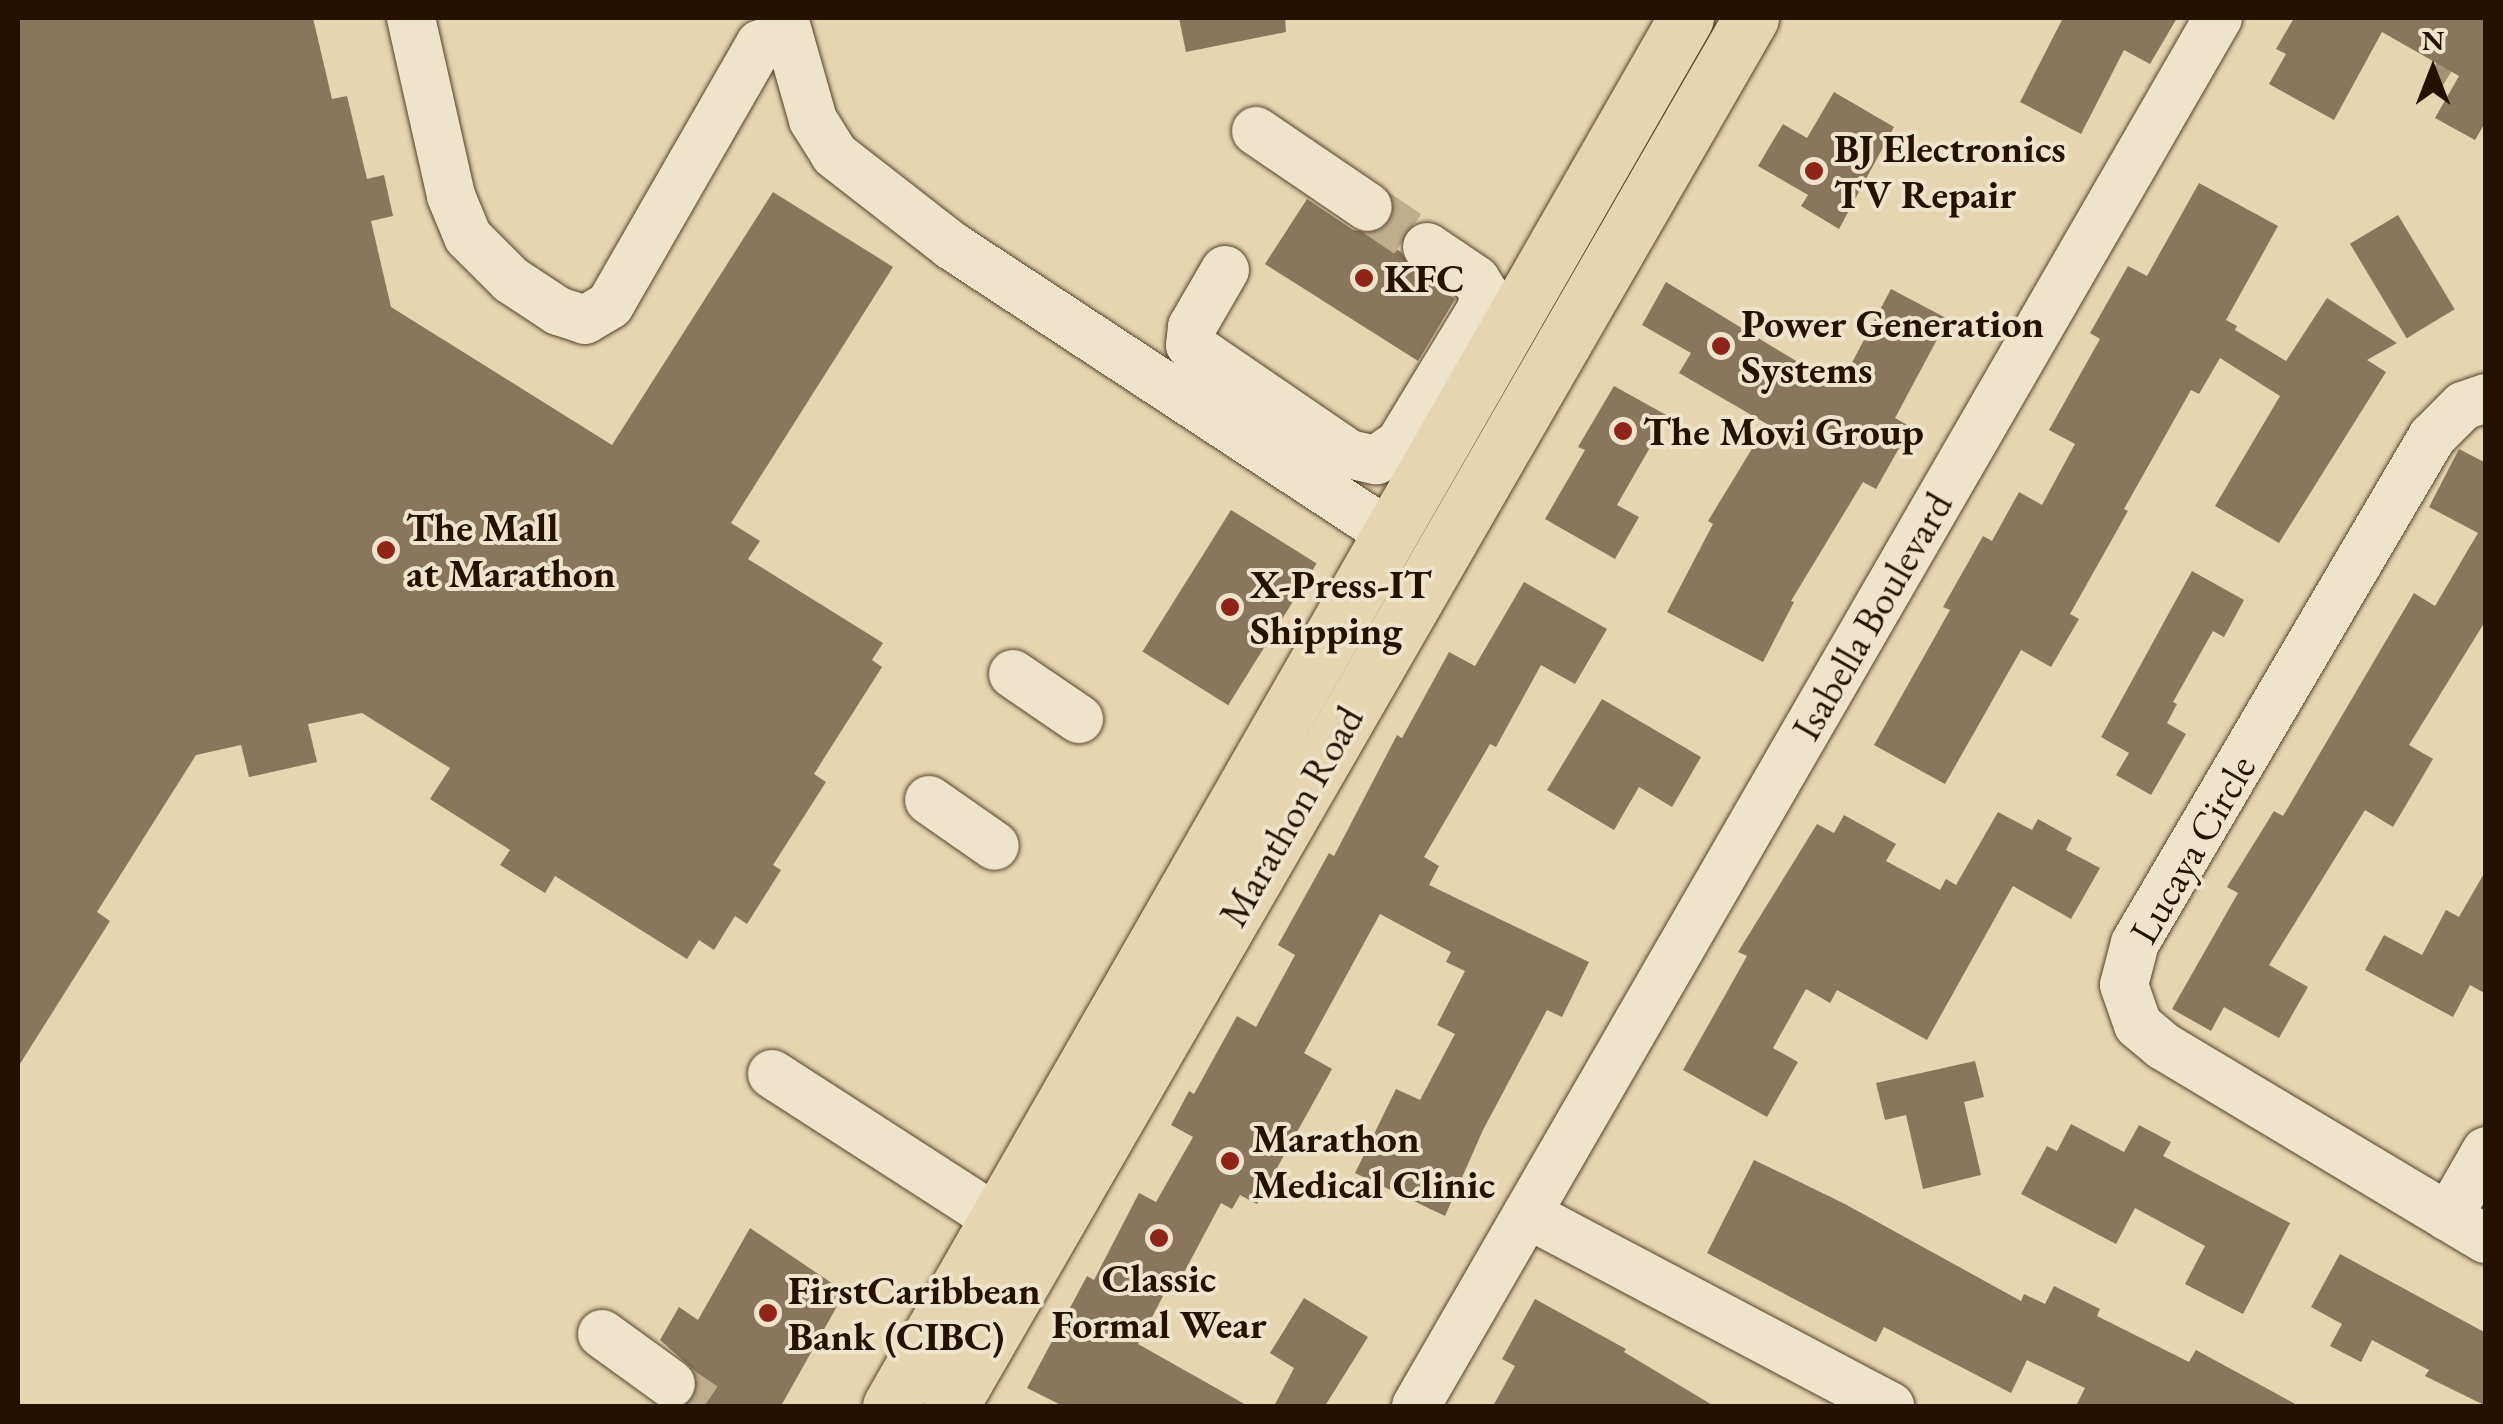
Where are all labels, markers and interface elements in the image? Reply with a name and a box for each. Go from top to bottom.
north arrow [2383,20,2483,120]
text: N [2422,22,2444,58]
place label: BJ Electronics TV Repair [1834,124,2066,218]
marker: BJ Electronics TV Repair [1803,160,1825,182]
place label: KFC [1384,254,1465,302]
marker: KFC [1353,267,1375,289]
place label: Power Generation Systems [1741,299,2044,393]
marker: Power Generation Systems [1710,335,1732,357]
place label: The Movi Group [1643,407,1924,455]
marker: The Movi Group [1612,420,1634,442]
street label: Isabella Boulevard [1782,484,1962,748]
place label: The Mall at Marathon [406,503,616,597]
marker: The Mall at Marathon [375,539,397,561]
place label: X-Press-IT Shipping [1250,560,1432,654]
marker: X-Press-IT Shipping [1219,596,1241,618]
street label: Marathon Road [1209,697,1373,935]
street label: Lucaya Circle [2119,746,2265,952]
place label: Marathon Medical Clinic [1252,1114,1495,1208]
marker: Marathon Medical Clinic [1217,1148,1243,1174]
marker: Classic Formal Wear [1148,1227,1170,1249]
place label: Classic Formal Wear [1052,1254,1266,1348]
place label: FirstCaribbean Bank (CIBC) [788,1266,1041,1360]
marker: FirstCaribbean Bank (CIBC) [757,1302,779,1324]

